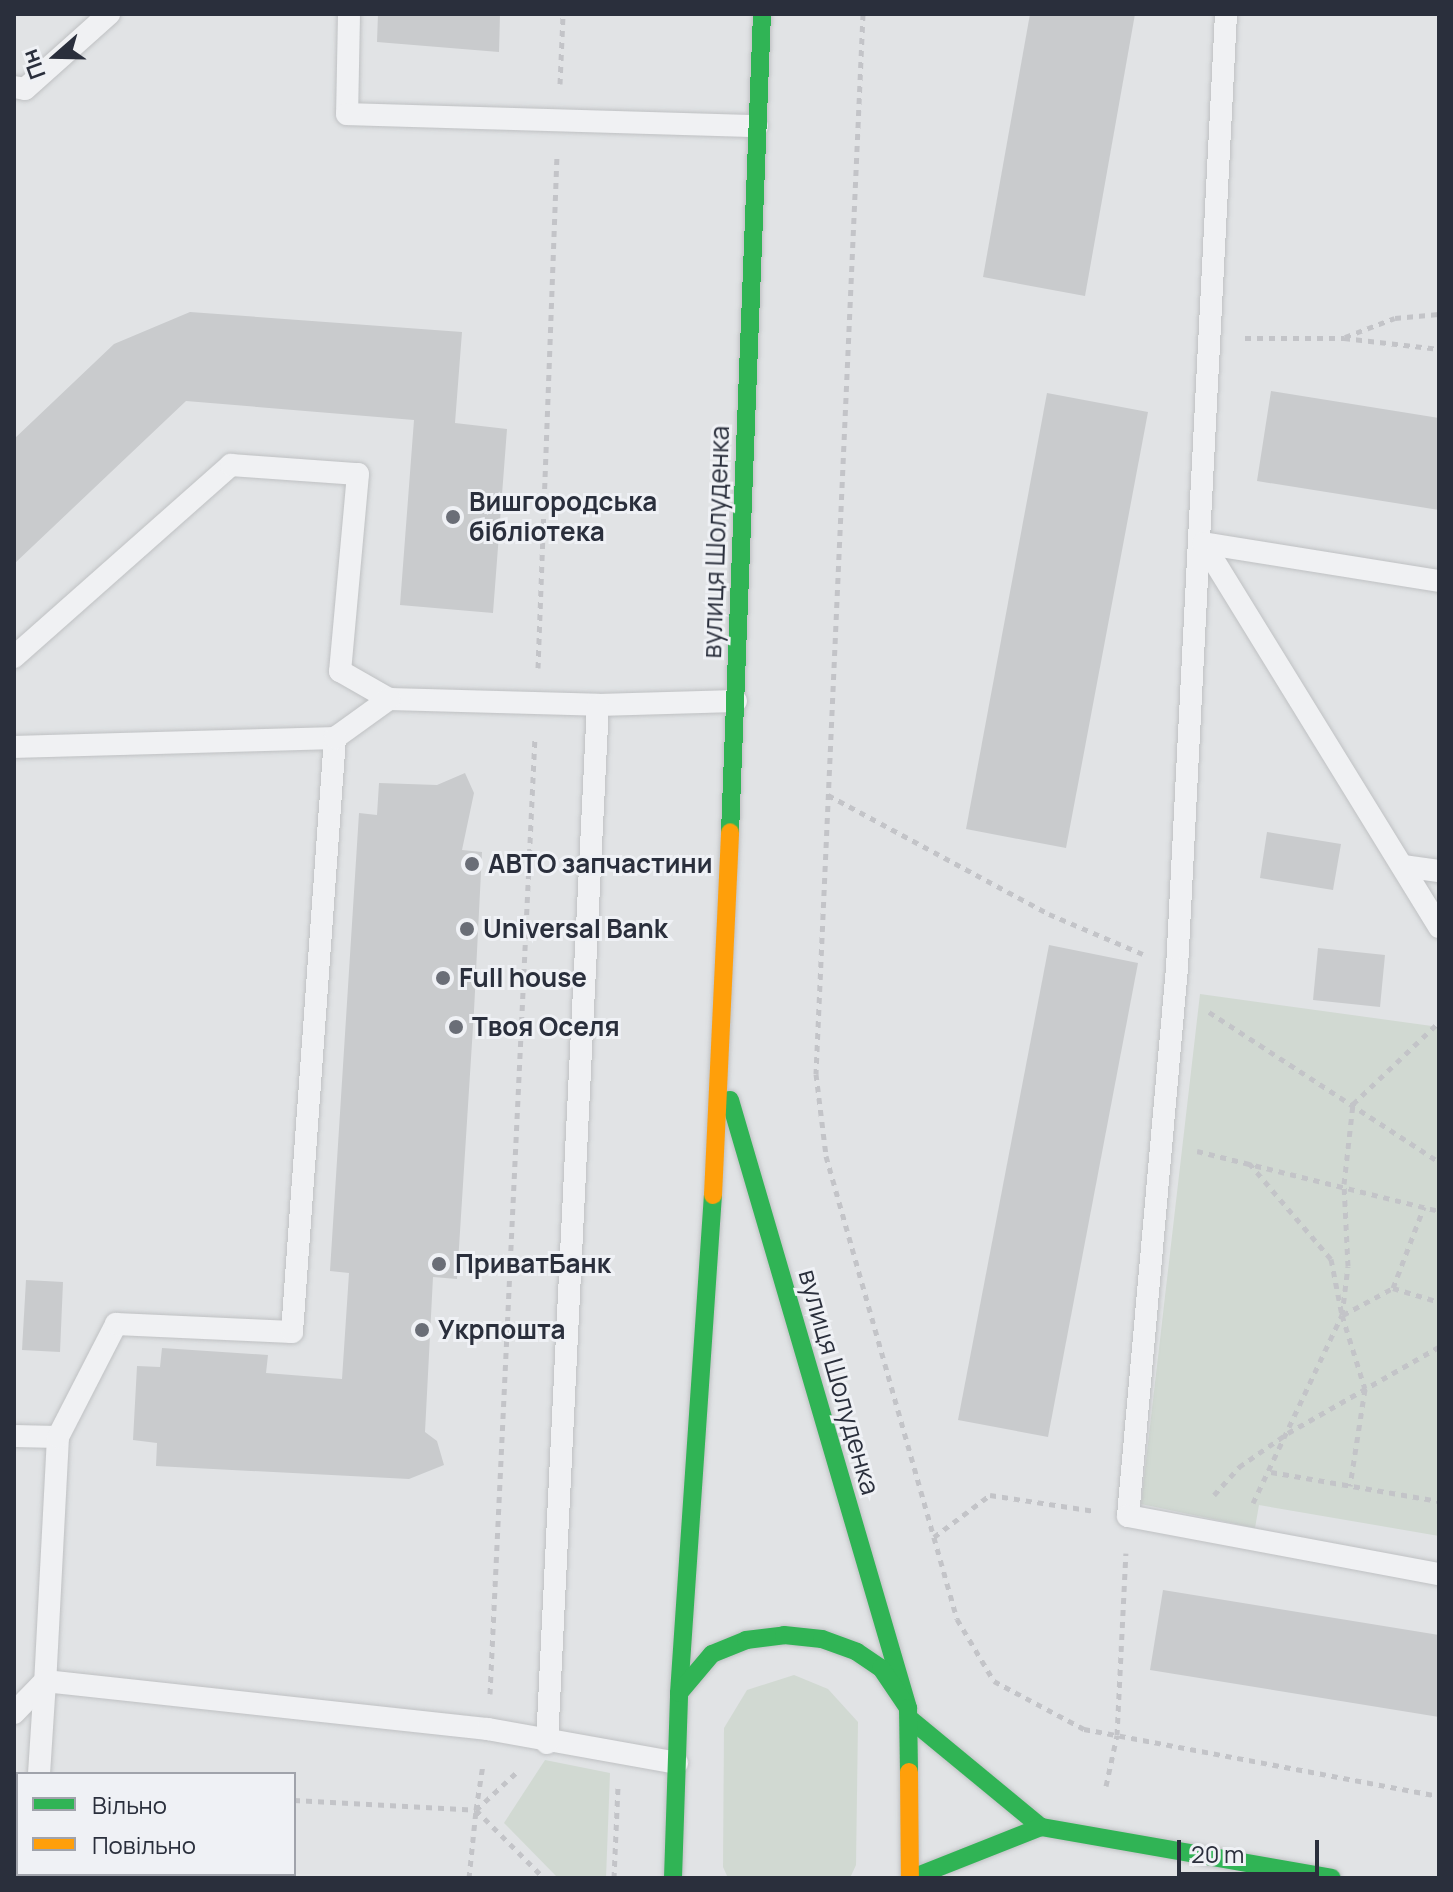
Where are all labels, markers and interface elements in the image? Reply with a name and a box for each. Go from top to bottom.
north arrow [16,16,96,96]
text: Пн [14,45,53,83]
street label: вулиця Шолуденка [696,425,736,659]
place label: Вишгородська бібліотека [469,486,657,548]
marker: Вишгородська бібліотека [444,508,462,526]
place label: АВТО запчастини [488,848,713,880]
marker: АВТО запчастини [463,855,481,873]
place label: Universal Bank [483,913,668,945]
marker: Universal Bank [458,920,476,938]
place label: Full house [459,962,587,994]
marker: Full house [434,969,452,987]
place label: Твоя Оселя [472,1011,620,1043]
marker: Твоя Оселя [447,1018,465,1036]
place label: ПриватБанк [455,1248,611,1280]
marker: ПриватБанк [430,1255,448,1273]
street label: вулиця Шолуденка [792,1266,886,1498]
place label: Укрпошта [438,1314,565,1346]
marker: Укрпошта [413,1321,431,1339]
legend [16,1772,296,1876]
text: Вільно [92,1788,167,1821]
scale bar [1181,1824,1323,1874]
text: Повільно [92,1828,196,1861]
text: 20 m [1191,1837,1244,1870]

